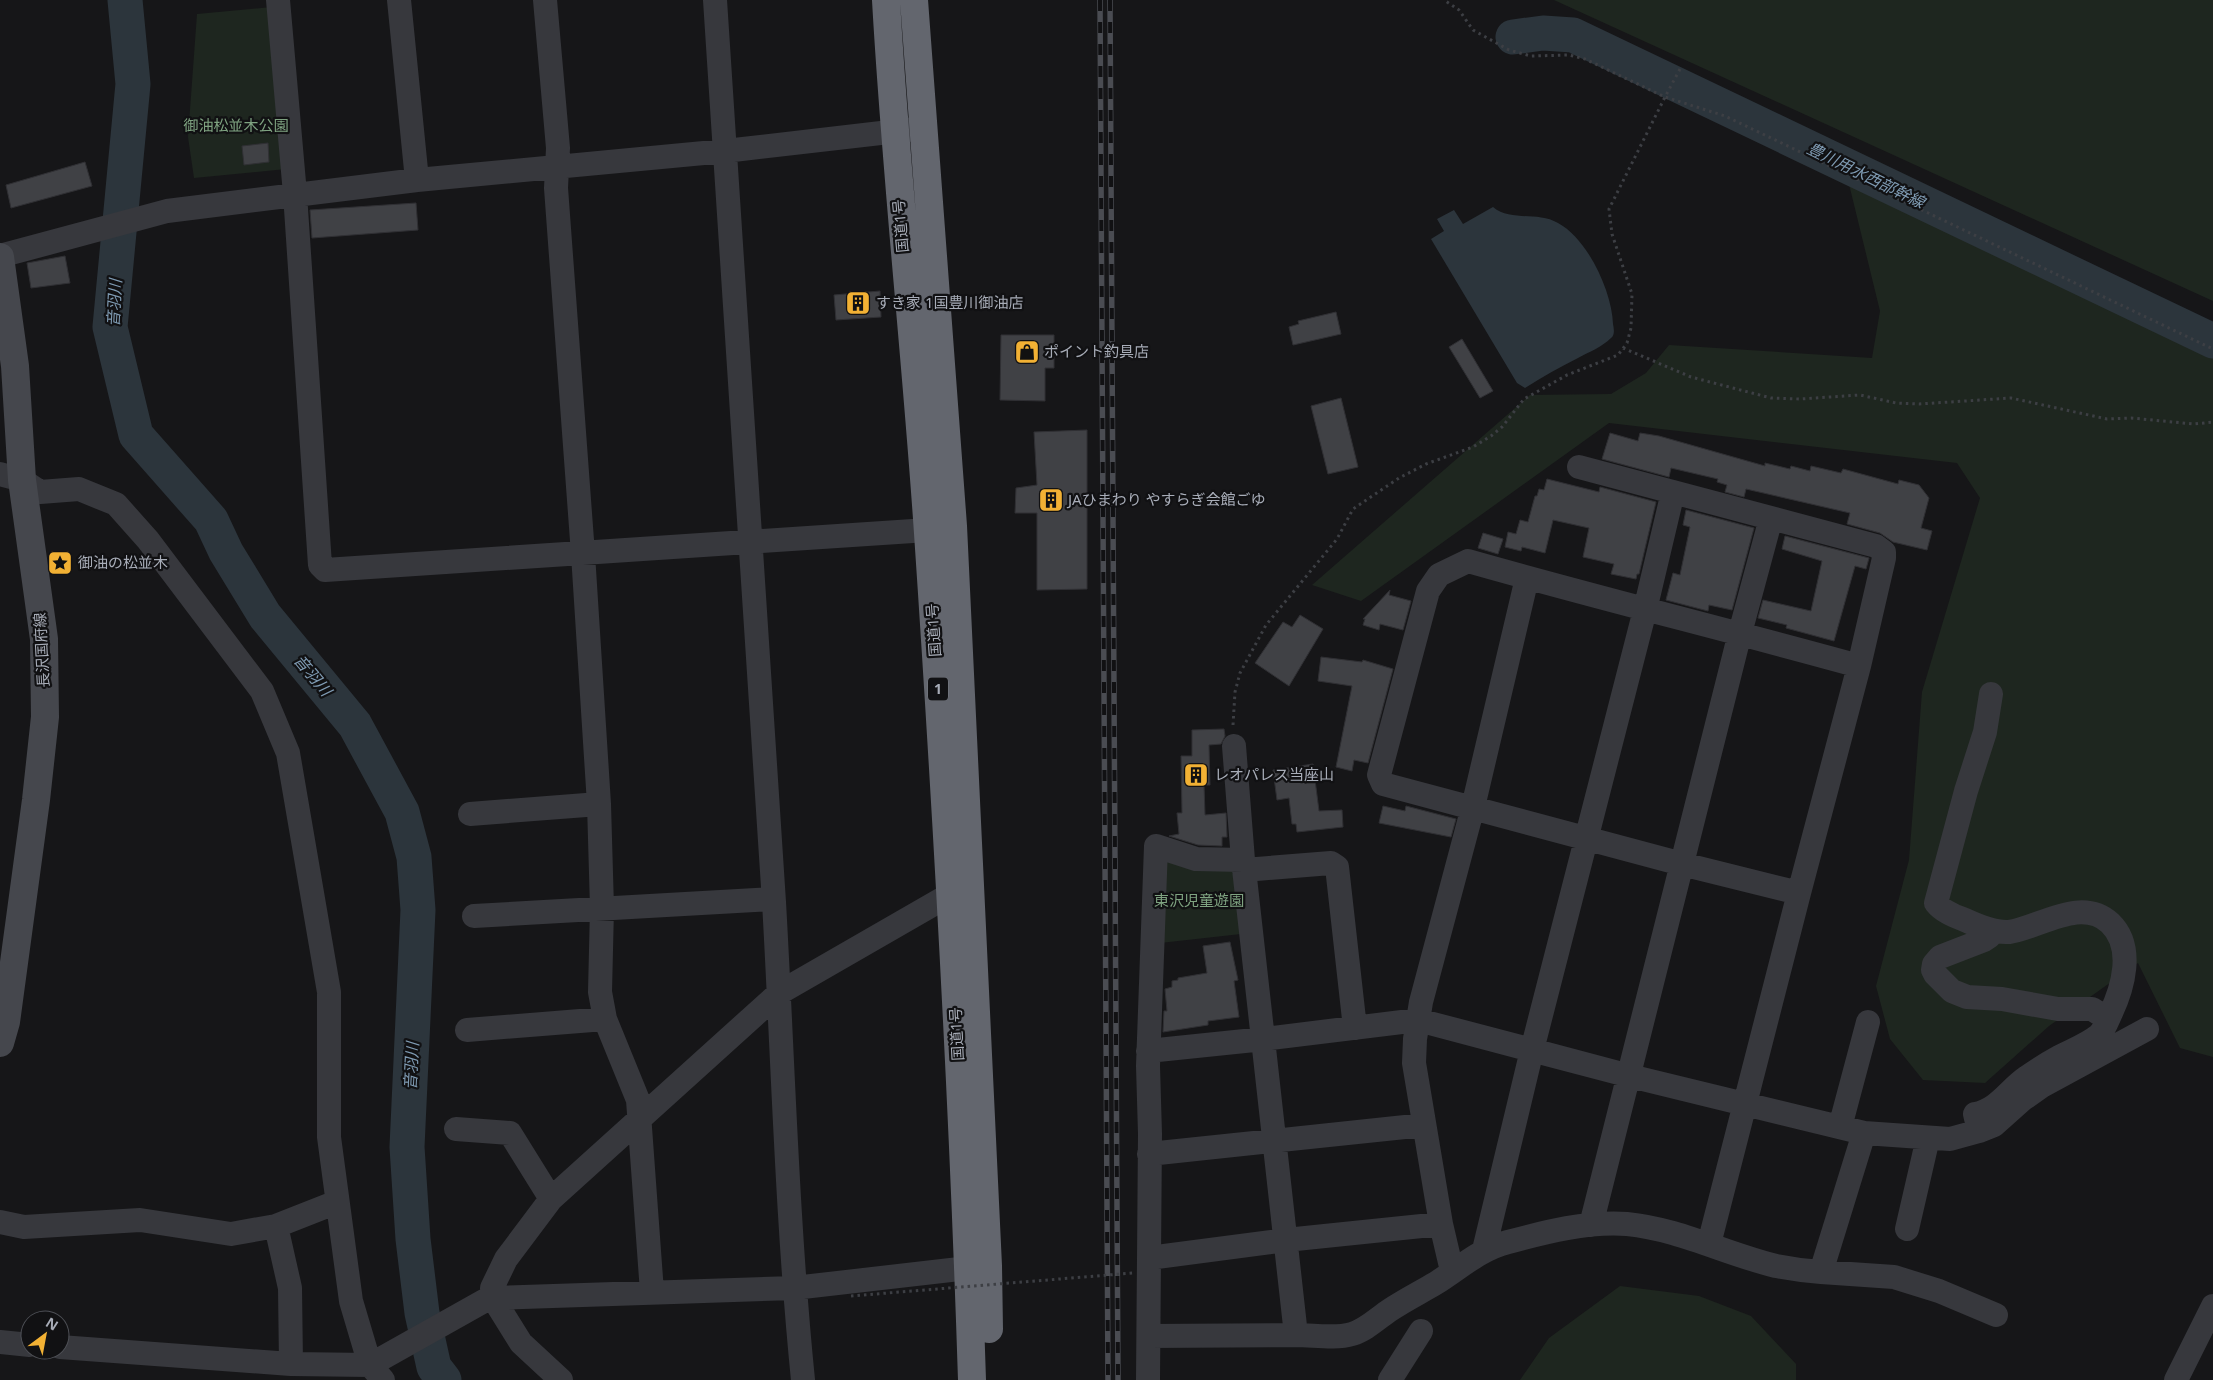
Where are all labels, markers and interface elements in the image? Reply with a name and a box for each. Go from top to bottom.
park label: 御油松並木公園 [183,115,289,135]
water label: 豊川用水西部幹線 [1804,137,1930,214]
street label: 国道1号 [888,199,912,254]
water label: 音羽川 [102,276,126,328]
building icon: すき家 1国豊川御油店 [845,290,871,316]
place label: すき家 1国豊川御油店 [876,292,1023,312]
shop icon: ポイント釣具店 [1014,339,1040,365]
place label: ポイント釣具店 [1044,341,1149,361]
building icon: JAひまわり やすらぎ会館ごゆ [1038,487,1064,513]
place label: JAひまわり やすらぎ会館ごゆ [1066,489,1266,509]
place icon: 御油の松並木 [47,550,73,576]
place label: 御油の松並木 [78,552,168,572]
street label: 国道1号 [921,603,945,657]
street label: 長沢国府線 [29,612,53,688]
water label: 音羽川 [289,650,338,702]
road number: 1 [928,678,948,701]
building icon: レオパレス当座山 [1183,762,1209,788]
place label: レオパレス当座山 [1214,764,1334,784]
park label: 東沢児童遊園 [1154,890,1244,910]
street label: 国道1号 [945,1007,967,1061]
water label: 音羽川 [399,1039,423,1091]
north arrow [20,1310,70,1360]
text: N [42,1312,62,1335]

